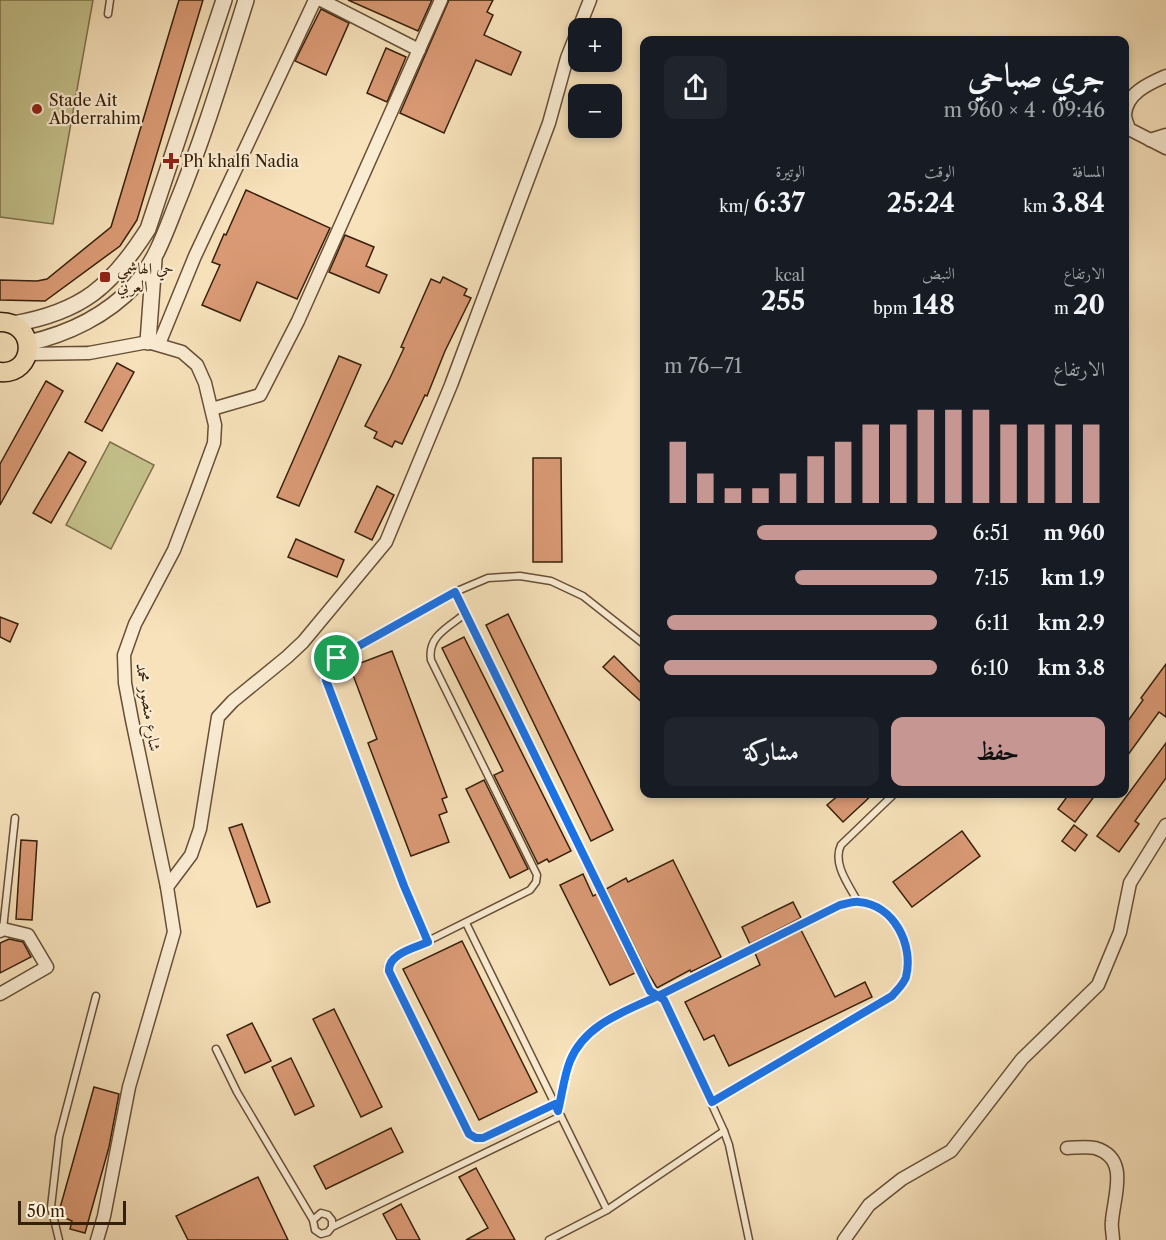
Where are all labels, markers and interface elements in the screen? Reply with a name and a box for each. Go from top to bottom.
map controls [568,18,622,138]
button: + [568,18,622,72]
text: جري صباحي [968,55,1105,96]
button: share [664,56,727,119]
button: − [568,84,622,138]
place label: Stade Ait Abderrahim [48,90,141,128]
text: 09:46 · 4 × 960 m [943,98,1105,122]
marker: Stade Ait Abderrahim [30,102,44,116]
place label: Ph khalfi Nadia [183,151,300,171]
marker: Ph khalfi Nadia [164,154,178,168]
text: الوتيرة [775,161,805,181]
text: الوقت [924,161,955,181]
text: المسافة [1072,161,1105,181]
text: 6:37 [753,187,805,219]
text: 25:24 [887,187,955,219]
text: 3.84 [1052,187,1105,219]
text: /km [719,196,753,216]
text: km [1023,196,1052,216]
place label: حي الهاشمي العربي [117,258,174,299]
text: النبض [922,263,955,283]
text: الارتفاع [1063,263,1105,283]
text: kcal [775,265,805,285]
marker: حي الهاشمي العربي [98,270,112,284]
text: 255 [761,285,805,317]
text: 148 [912,289,955,321]
text: 20 [1073,289,1105,321]
text: bpm [873,298,912,318]
text: m [1054,298,1073,318]
text: 71–76 m [664,354,742,378]
text: الارتفاع [1053,357,1105,381]
text: 6:51 [972,521,1009,545]
text: 960 m [1043,521,1105,545]
text: 7:15 [974,566,1009,590]
text: 1.9 km [1041,566,1105,590]
text: 6:11 [975,611,1009,635]
text: 2.9 km [1038,611,1105,635]
pin [311,632,362,683]
icon: arrive [320,641,353,674]
text: 6:10 [971,656,1009,680]
text: 3.8 km [1038,656,1105,680]
street label: شارع منصور محمد [128,661,166,753]
button: مشاركة [664,717,879,786]
button: حفظ [891,717,1105,786]
scale bar [18,1198,126,1226]
text: 50 m [27,1201,65,1221]

